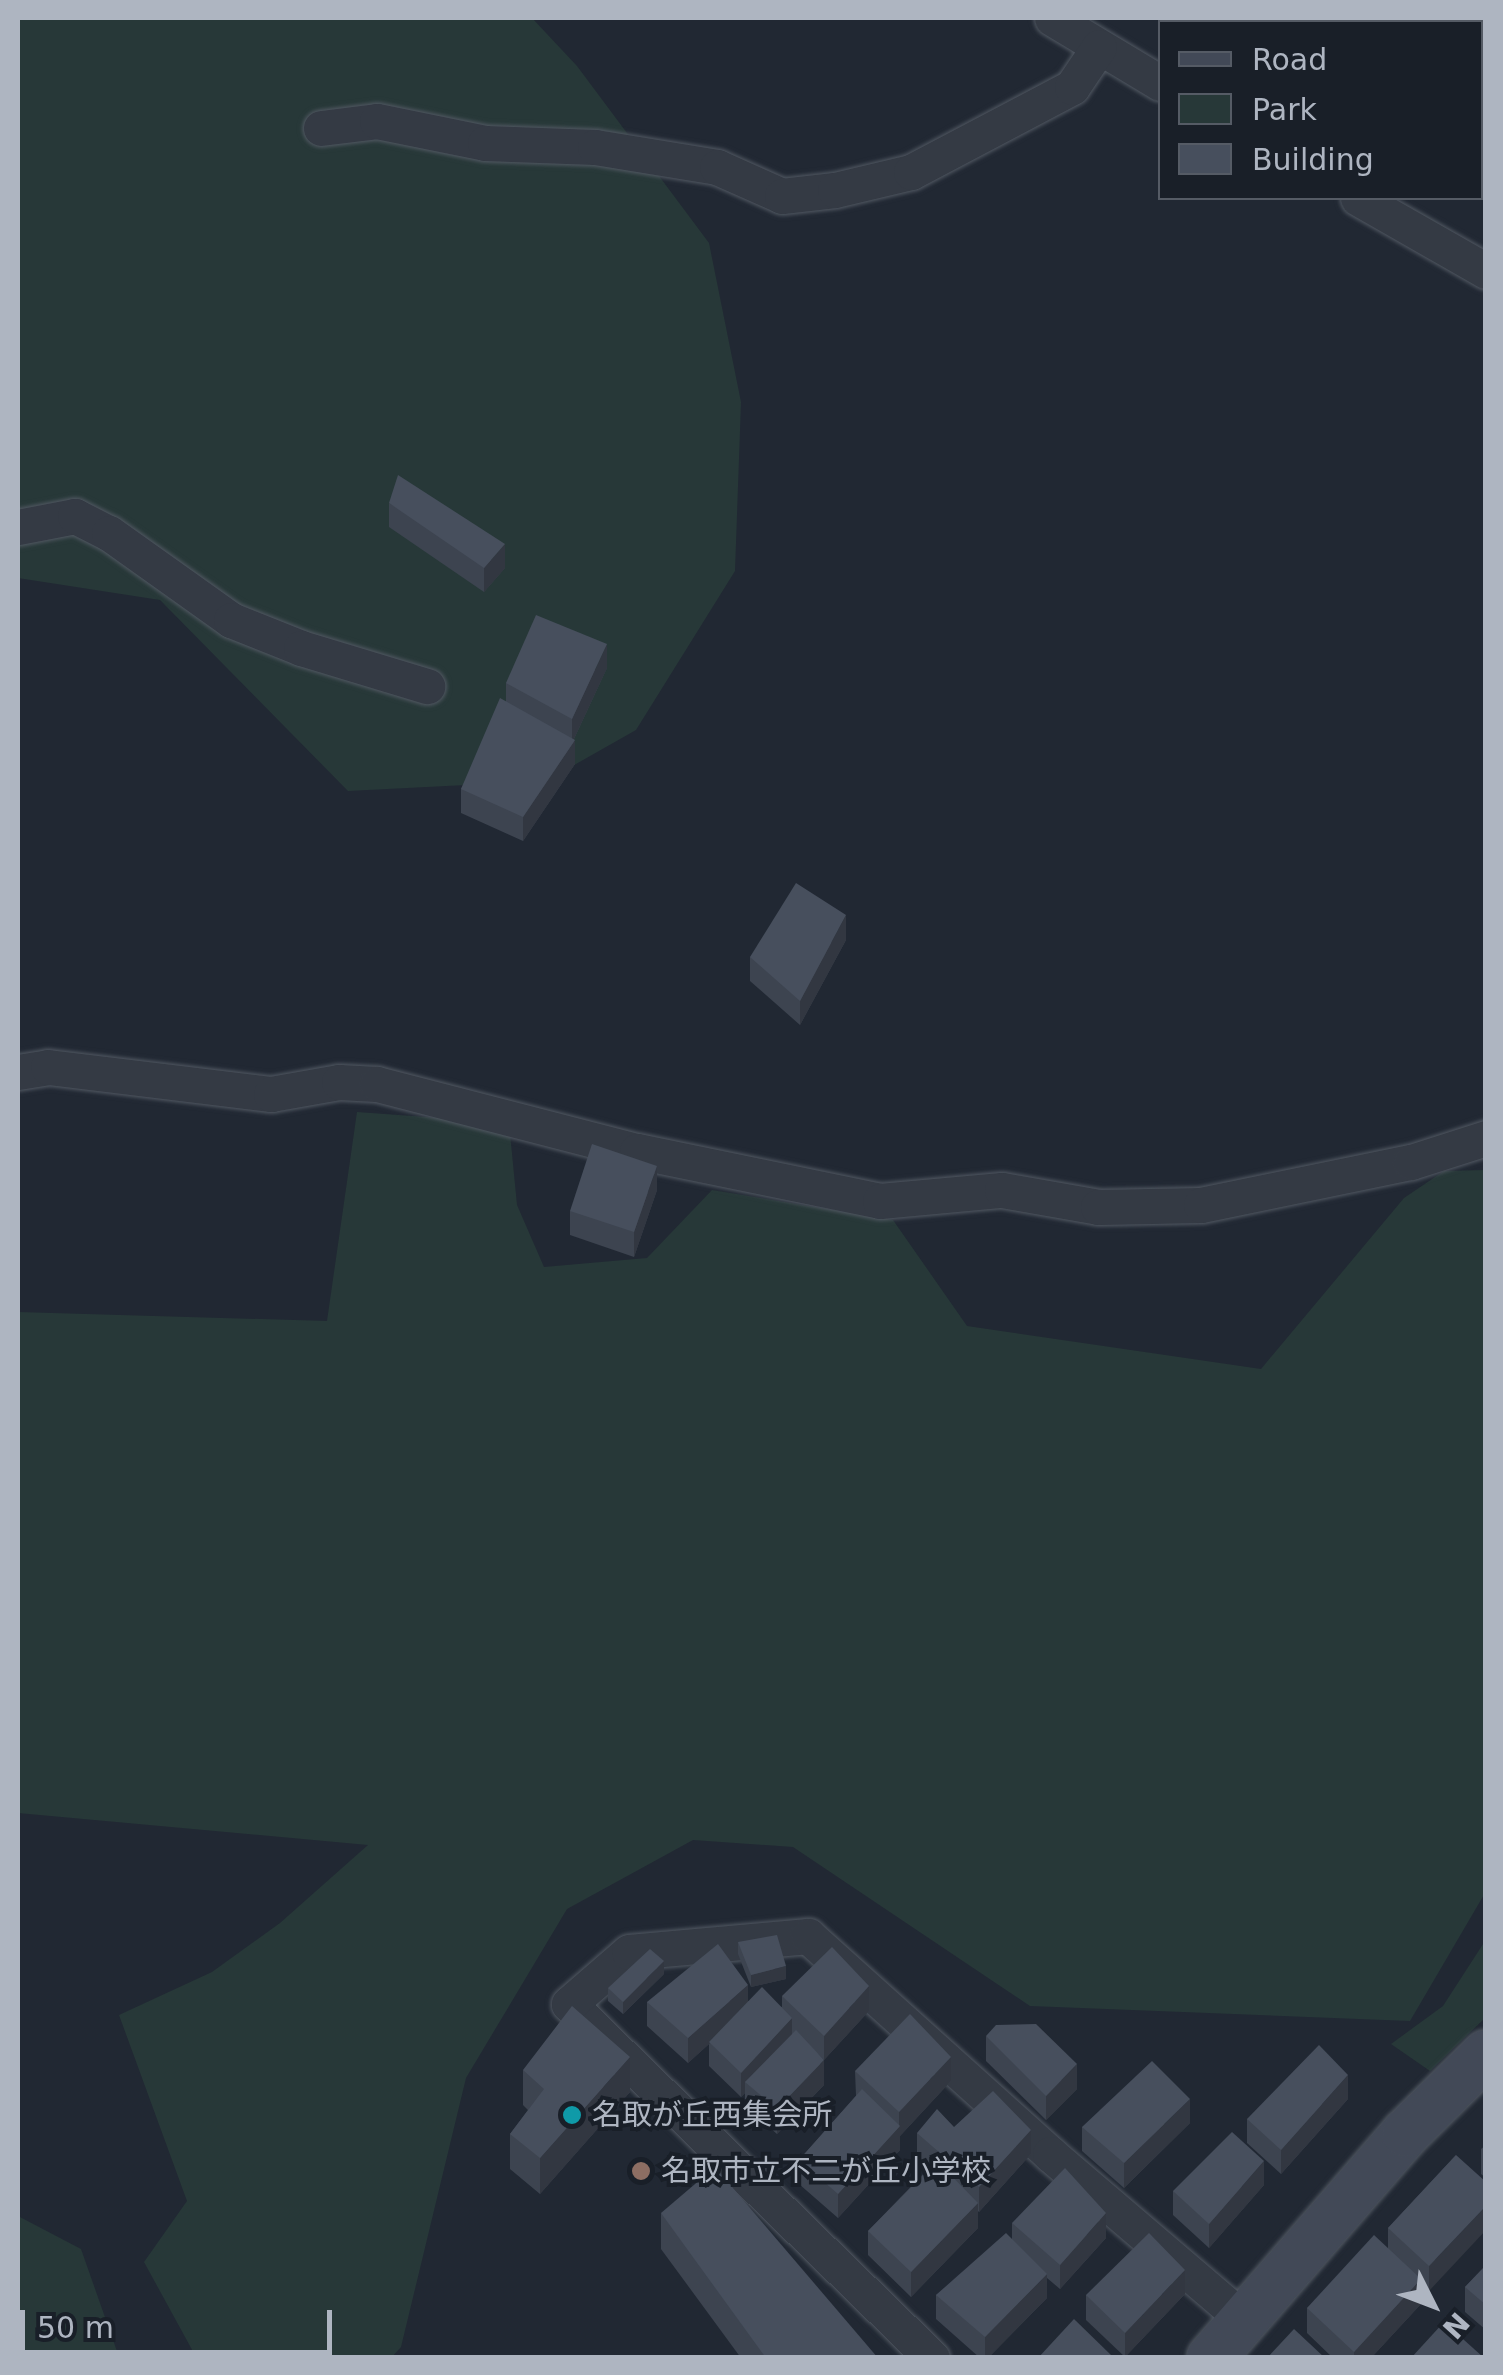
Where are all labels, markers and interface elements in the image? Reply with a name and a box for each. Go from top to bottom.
legend [1158,20,1483,200]
text: Road [1252,42,1327,77]
text: Park [1252,92,1317,127]
text: Building [1252,142,1374,177]
place label: 名取が丘西集会所 [592,2097,832,2133]
marker: 名取が丘西集会所 [561,2104,583,2126]
place label: 名取市立不二が丘小学校 [661,2153,991,2189]
marker: 名取市立不二が丘小学校 [630,2160,652,2182]
north arrow [1383,2255,1483,2355]
scale bar [25,2290,338,2352]
text: N [1436,2306,1476,2345]
text: 50 m [37,2310,114,2345]

